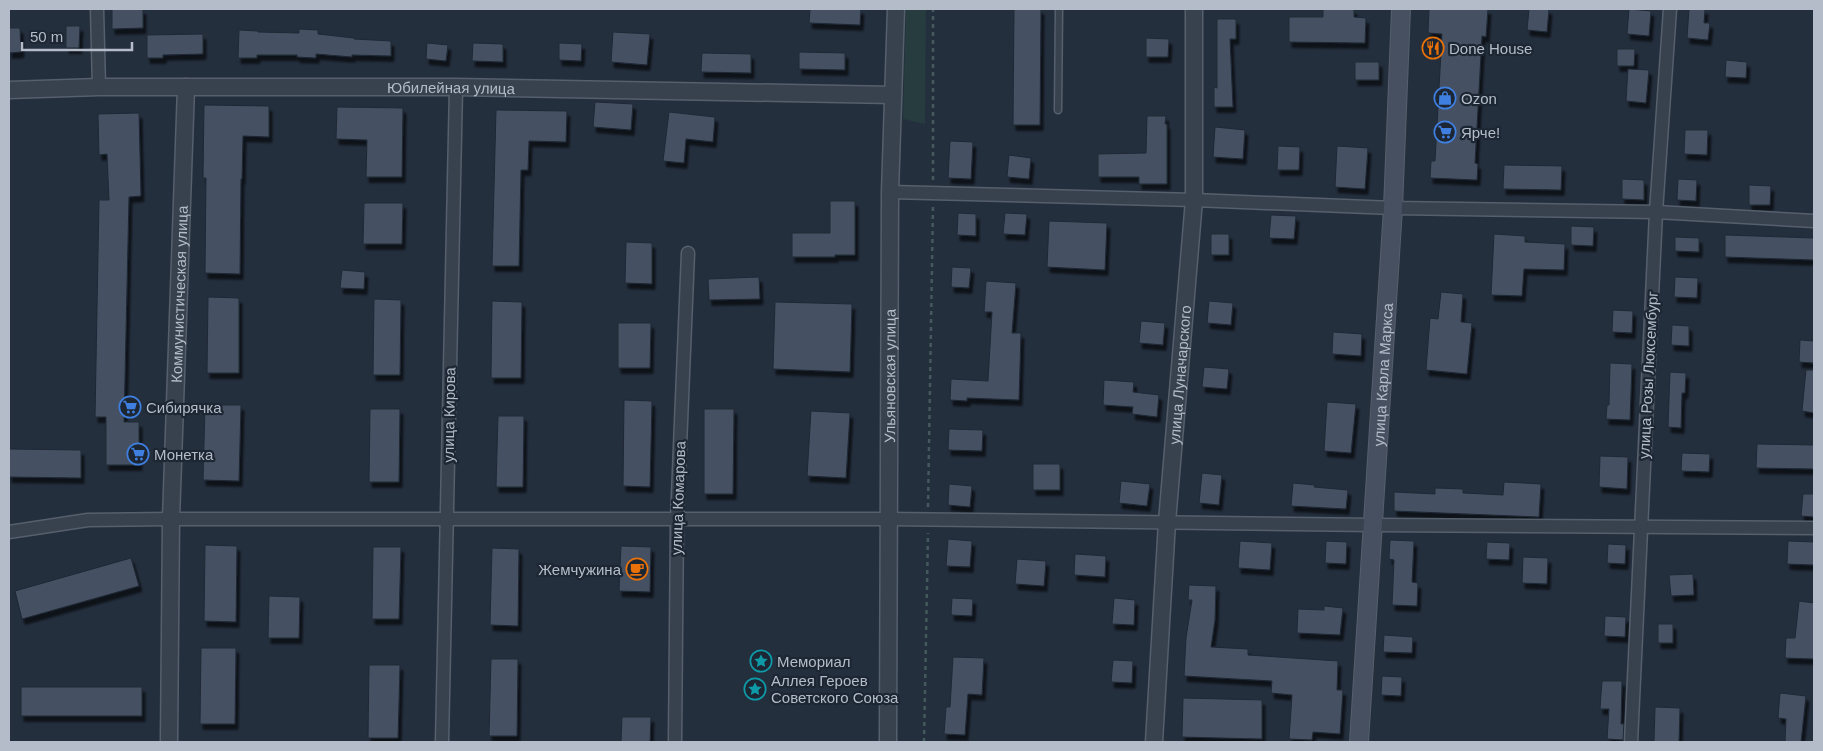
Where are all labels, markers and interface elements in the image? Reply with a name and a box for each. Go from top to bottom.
scale bar [22,20,132,52]
text: 50 m [30,28,63,45]
restaurant icon: Done House [1421,36,1445,60]
place label: Done House [1449,40,1532,57]
street label: Юбилейная улица [387,78,516,97]
shop icon: Ozon [1433,86,1457,110]
place label: Ozon [1461,90,1497,107]
supermarket icon: Ярче! [1433,120,1457,144]
place label: Ярче! [1461,124,1500,141]
street label: Коммунистическая улица [167,205,190,383]
street label: улица Розы Люксембург [1635,290,1661,459]
street label: улица Карла Маркса [1369,302,1395,447]
street label: улица Луначарского [1165,305,1194,445]
street label: Ульяновская улица [881,308,898,443]
street label: улица Кирова [440,367,458,463]
supermarket icon: Сибирячка [118,395,142,419]
place label: Сибирячка [146,399,222,416]
street label: улица Комарова [668,440,689,555]
supermarket icon: Монетка [126,442,150,466]
place label: Монетка [154,446,214,463]
cafe icon: Жемчужина [625,557,649,581]
place label: Жемчужина [538,561,622,578]
place icon: Мемориал [749,649,773,673]
place label: Мемориал [777,653,850,670]
place label: Аллея Героев Советского Союза [771,672,899,706]
place icon: Аллея Героев Советского Союза [743,677,767,701]

